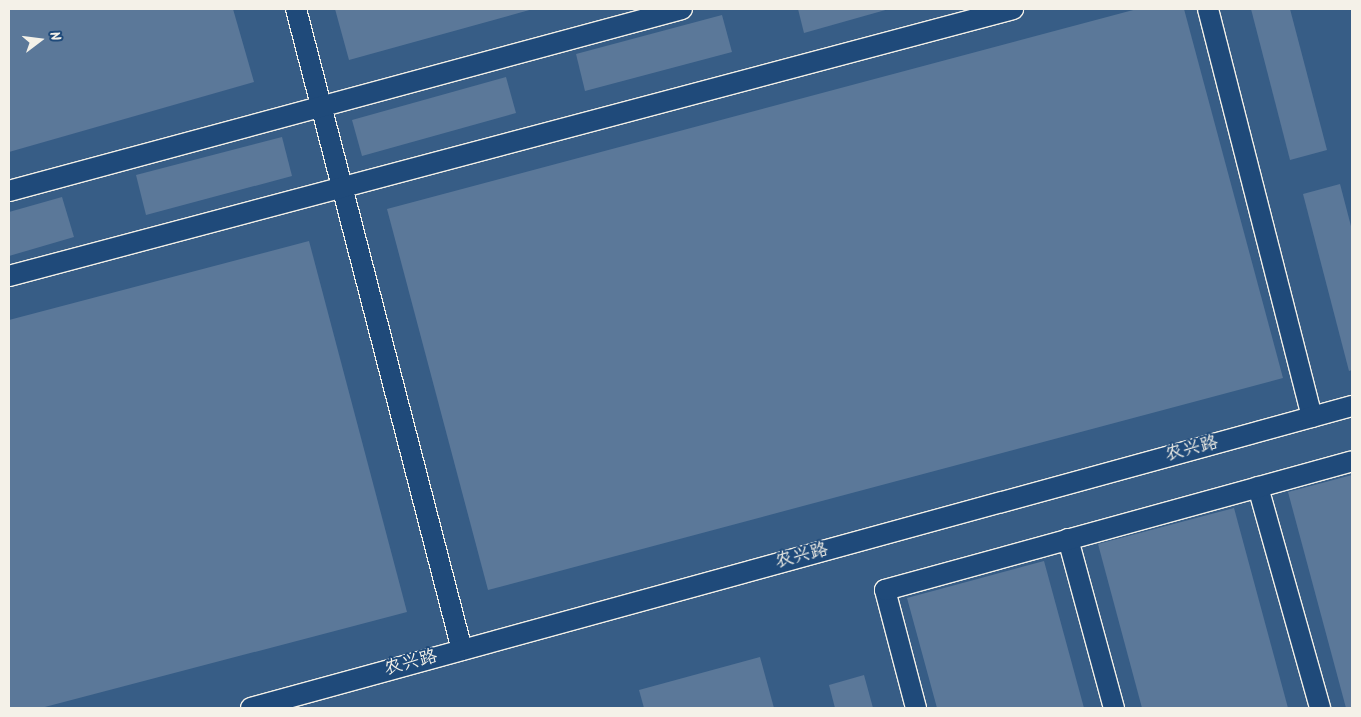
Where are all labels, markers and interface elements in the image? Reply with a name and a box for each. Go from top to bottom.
north arrow [15,15,65,65]
text: N [43,29,66,43]
street label: 农兴路 [1163,433,1221,467]
street label: 农兴路 [773,540,831,574]
street label: 农兴路 [382,647,440,681]

